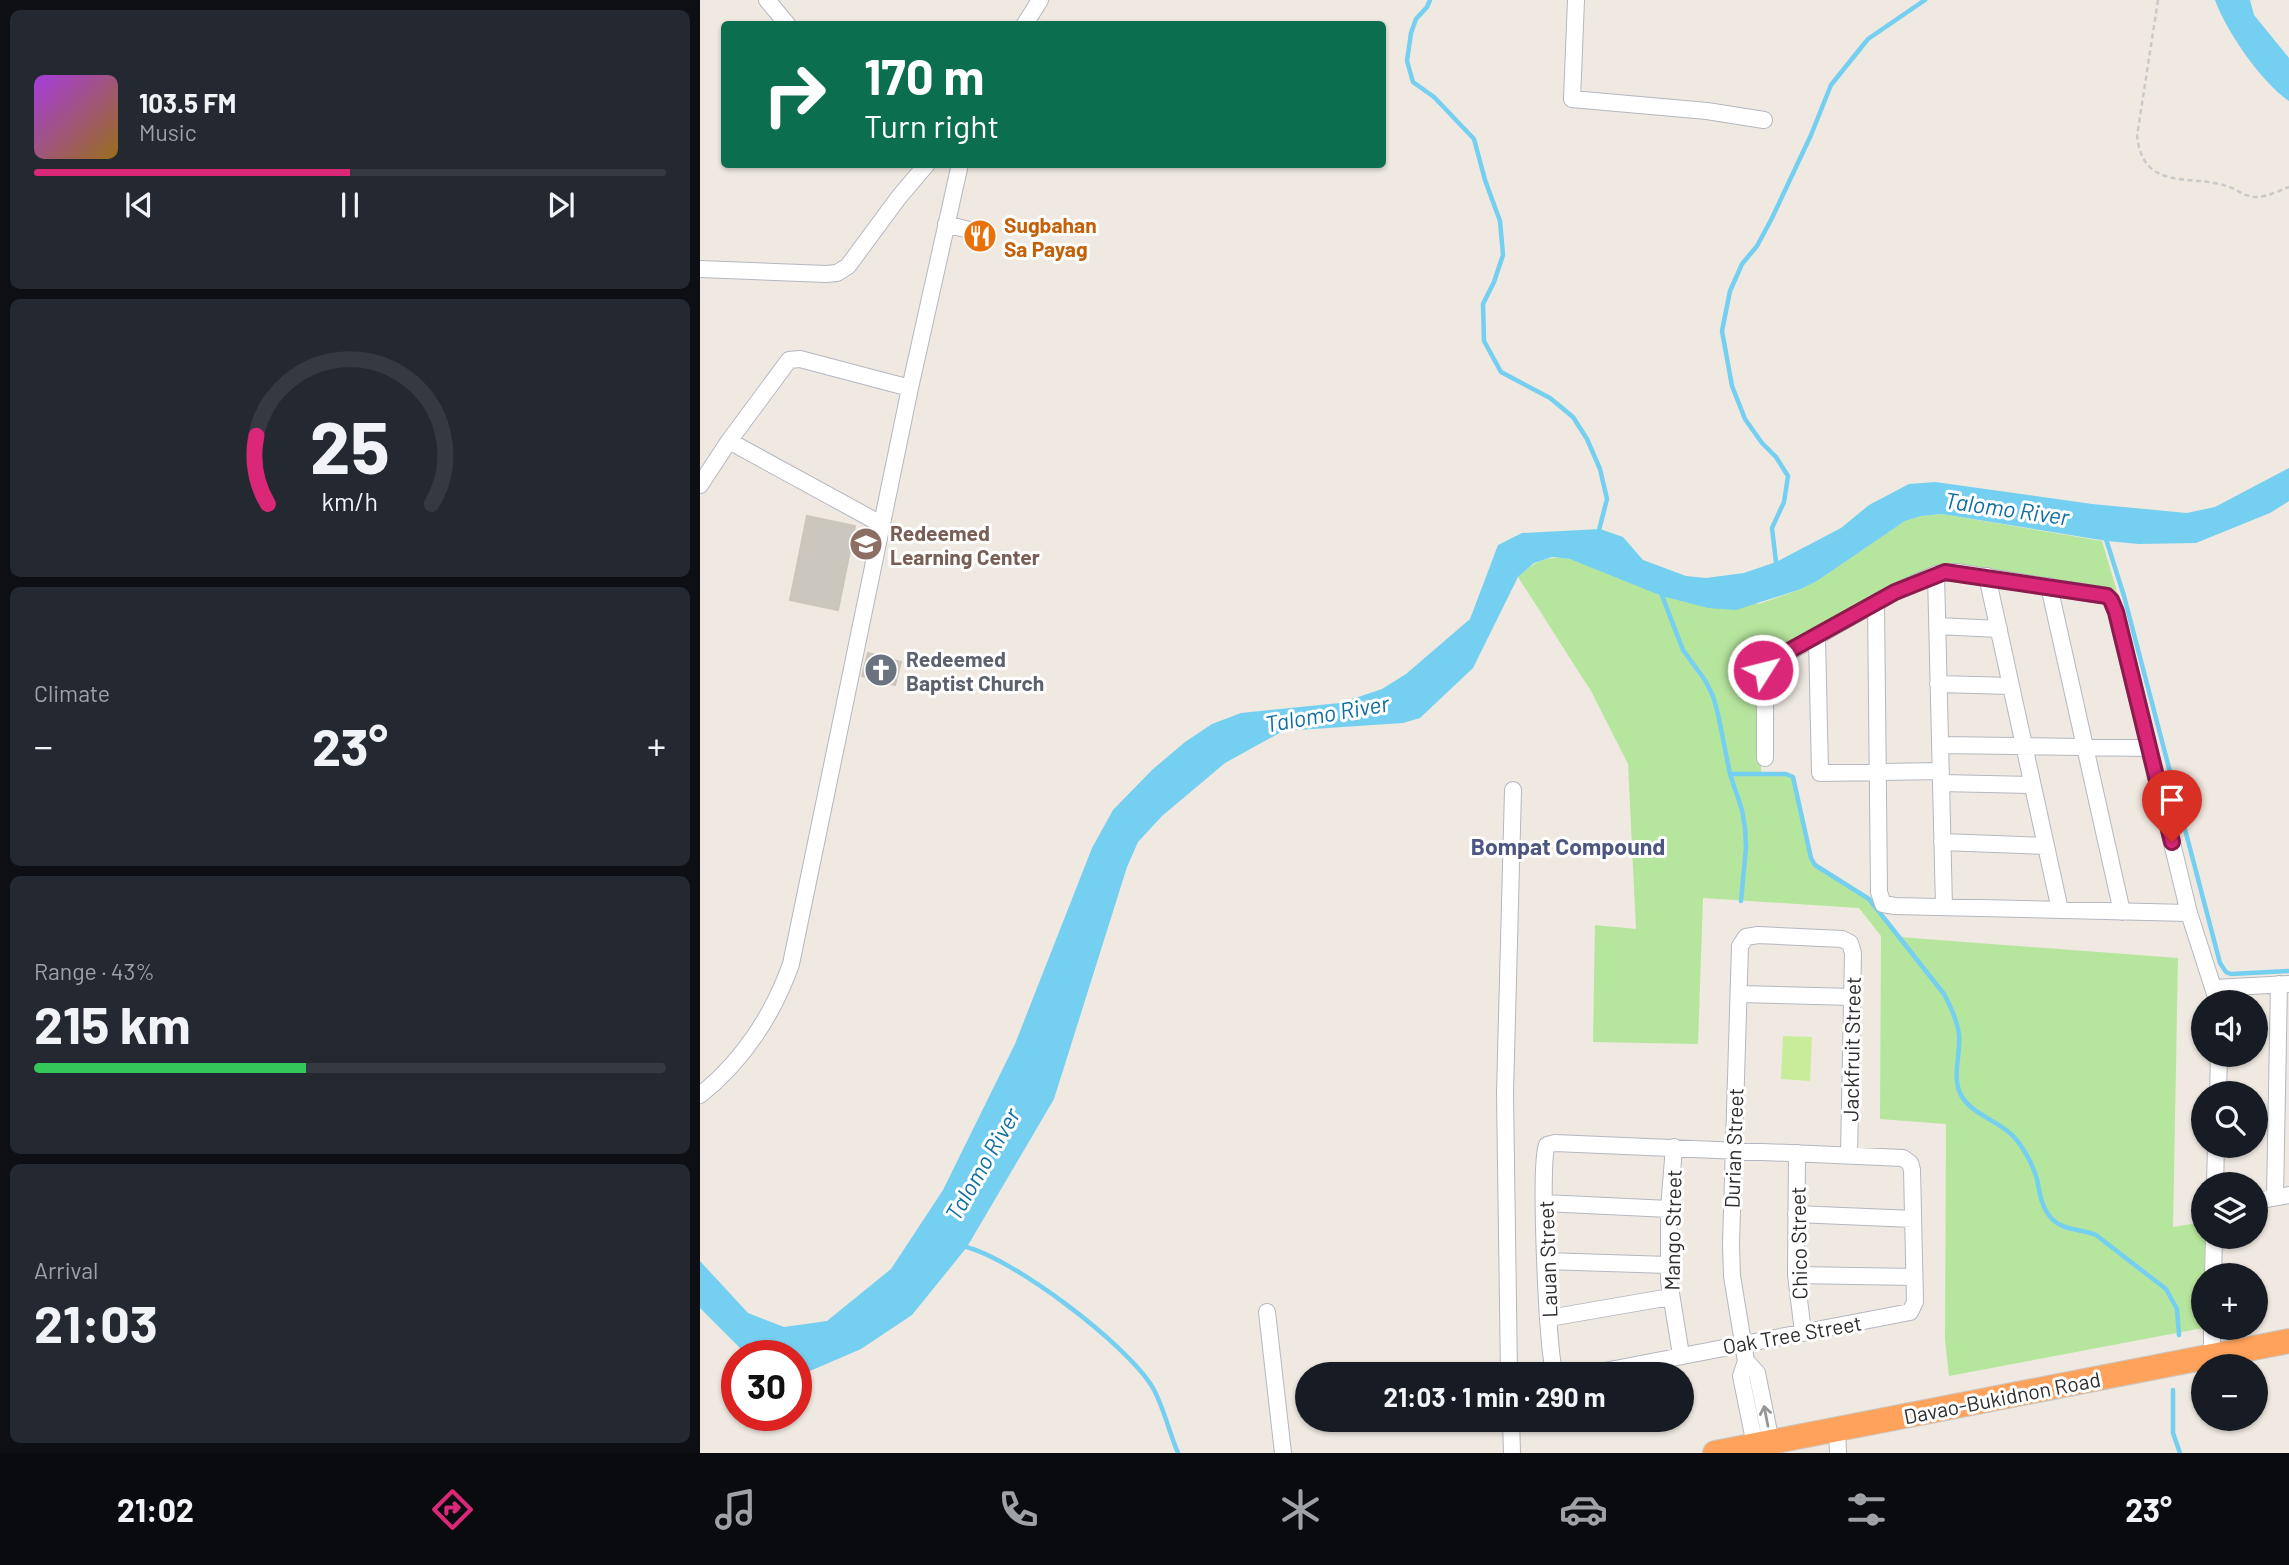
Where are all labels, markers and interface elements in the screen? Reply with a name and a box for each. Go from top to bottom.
text: 170 m [864,46,984,105]
icon: right [749,49,840,140]
text: 103.5 FM [139,87,236,118]
text: Turn right [864,106,999,144]
text: Music [139,118,197,146]
icon: previous [120,186,158,224]
icon: pause [331,186,369,224]
icon: next [542,186,580,224]
place label: Sugbahan Sa Payag [1004,212,1097,261]
restaurant icon: Sugbahan Sa Payag [961,217,999,255]
text: 25 [310,401,390,489]
water label: Talomo River [1943,485,2072,531]
text: km/h [322,486,378,516]
place label: Redeemed Learning Center [890,520,1040,569]
school or university icon: Redeemed Learning Center [847,525,885,563]
position arrow [1726,633,1800,707]
place label: Redeemed Baptist Church [906,646,1044,695]
church icon: Redeemed Baptist Church [862,651,900,689]
text: Climate [34,679,110,707]
water label: Talomo River [1263,688,1392,738]
text: 23° [312,714,388,776]
text: − [34,722,53,768]
text: + [647,722,666,768]
pin [2142,770,2202,842]
icon: arrive [2153,781,2191,819]
district label: Bompat Compound [1471,832,1665,860]
text: Range · 43% [34,957,155,985]
street label: Jackfruit Street [1837,976,1865,1122]
map controls [2191,990,2268,1431]
button: sound [2191,990,2268,1067]
text: 215 km [34,992,191,1054]
button: search [2191,1081,2268,1158]
street label: Durian Street [1718,1087,1748,1209]
water label: Talomo River [939,1102,1026,1225]
street label: Mango Street [1658,1169,1686,1291]
button: layers [2191,1172,2268,1249]
street label: Chico Street [1785,1186,1811,1300]
street label: Lauan Street [1532,1200,1562,1318]
text: Arrival [34,1256,98,1284]
button: + [2191,1263,2268,1340]
text: 21:03 [34,1291,158,1353]
street label: Oak Tree Street [1721,1309,1863,1359]
speed limit sign: 30 [721,1340,812,1431]
button: − [2191,1354,2268,1431]
street label: Davao-Bukidnon Road [1902,1366,2102,1428]
text: 21:03 · 1 min · 290 m [1383,1381,1606,1412]
one-way arrow [1759,1405,1772,1428]
icon: directions [428,1485,477,1534]
icon: music [711,1485,760,1534]
icon: phone [994,1485,1043,1534]
icon: climate [1276,1485,1325,1534]
icon: car [1559,1485,1608,1534]
icon: filters [1842,1485,1891,1534]
text: 21:02 [117,1490,194,1528]
text: 23° [2125,1490,2172,1528]

